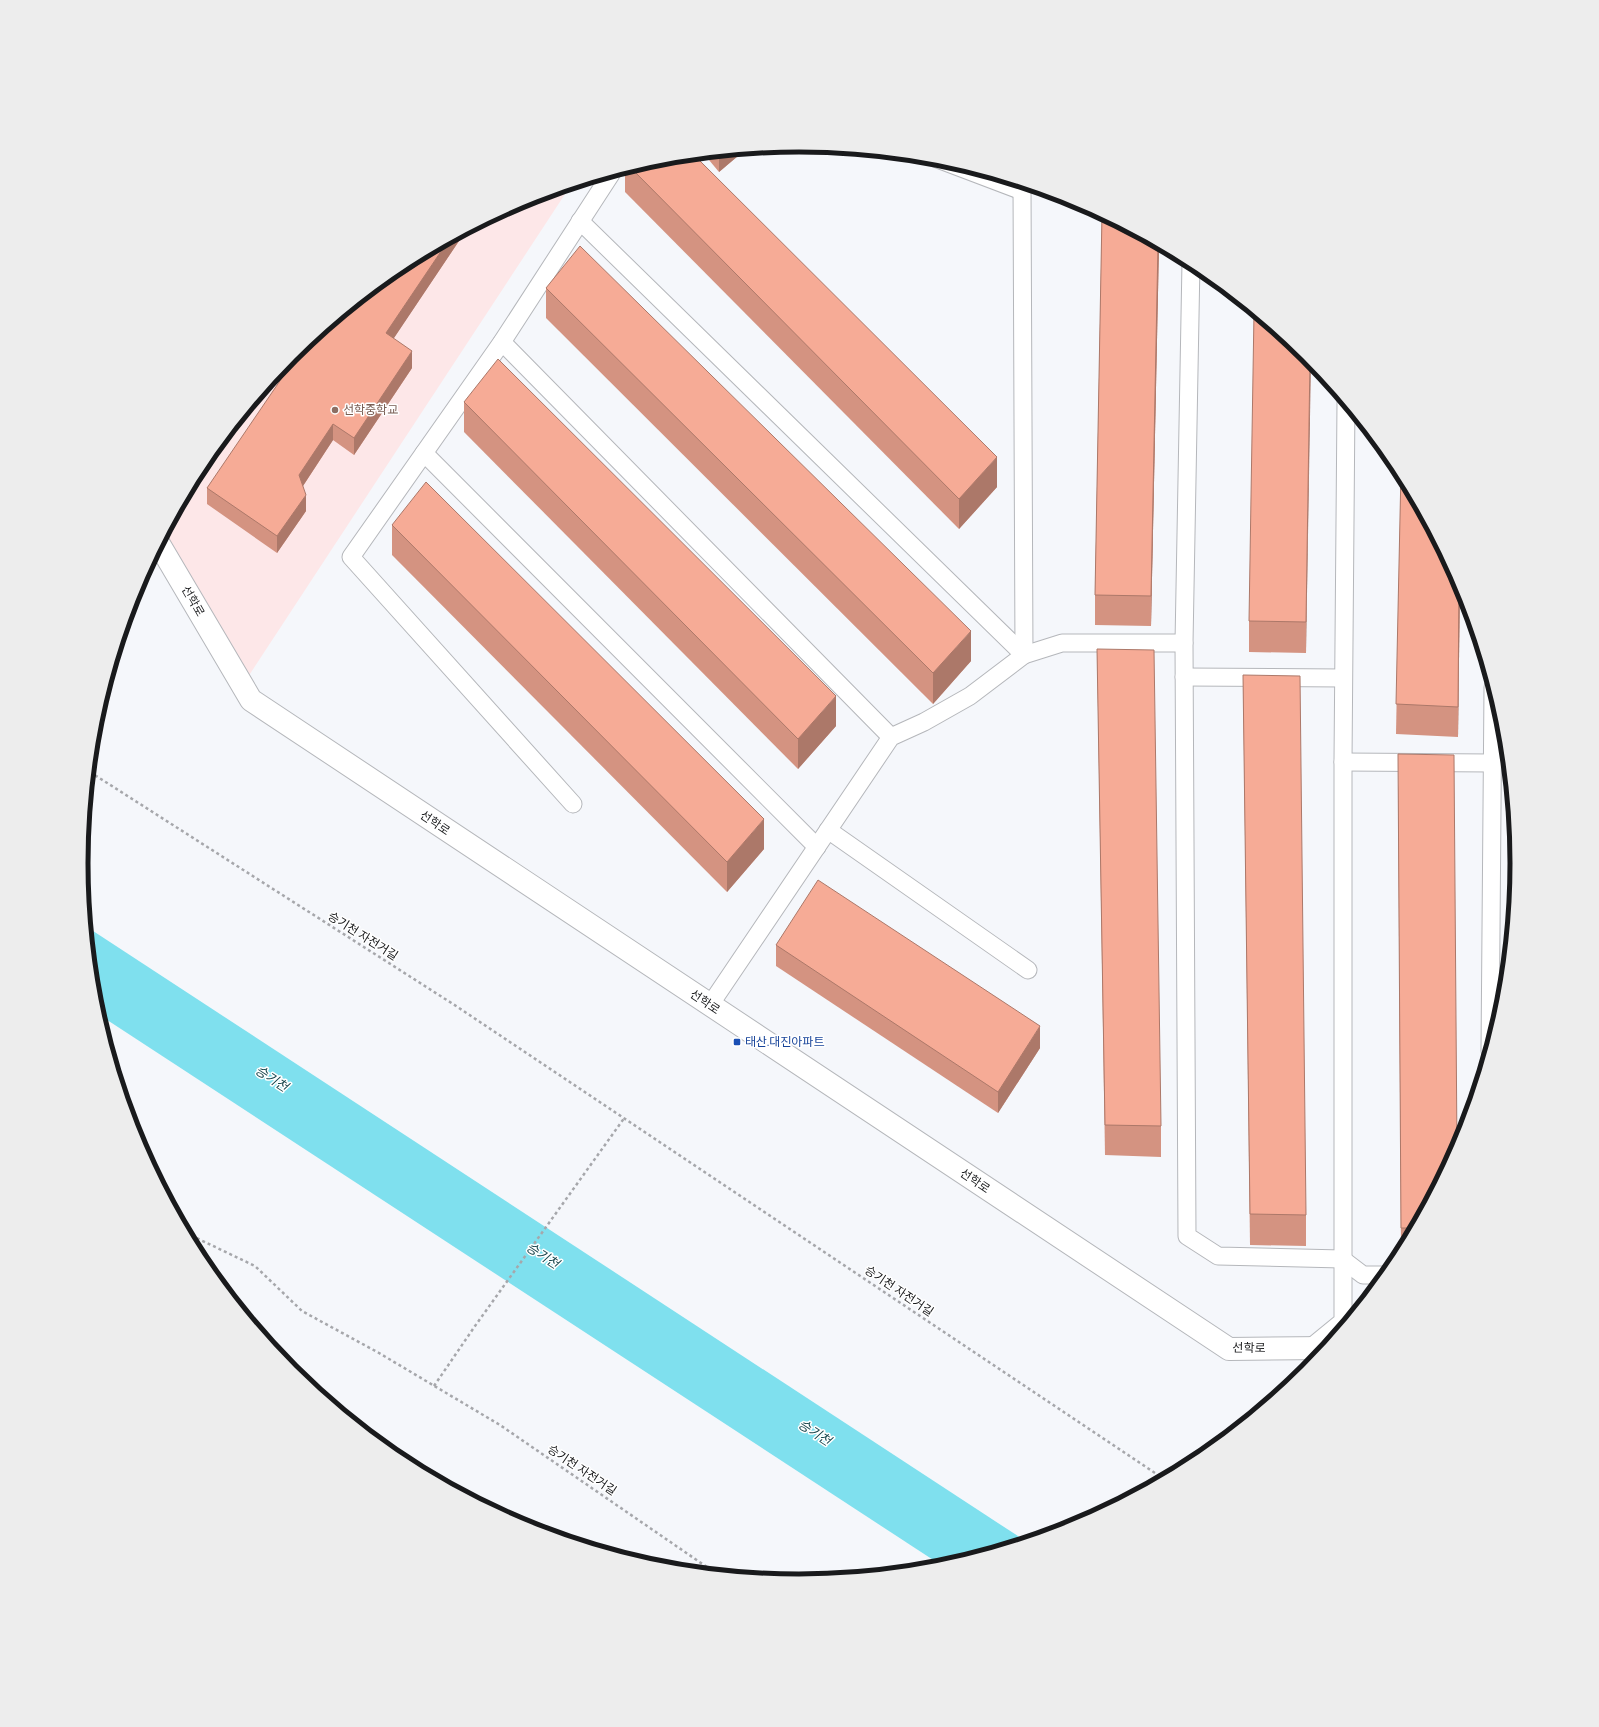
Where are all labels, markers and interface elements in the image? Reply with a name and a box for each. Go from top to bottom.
place label: 선학중학교 [343,402,398,417]
marker: 선학중학교 [330,405,340,415]
street label: 선학로 [179,583,208,619]
street label: 선학로 [417,807,453,838]
street label: 승기천 자전거길 [325,908,401,963]
street label: 선학로 [687,986,723,1017]
place label: 태산.대진아파트 [745,1034,824,1049]
marker: 태산.대진아파트 [732,1037,742,1047]
water label: 승기천 [252,1062,292,1096]
street label: 선학로 [957,1165,993,1196]
water label: 승기천 [523,1239,563,1273]
street label: 승기천 자전거길 [862,1262,937,1319]
street label: 선학로 [1232,1340,1266,1355]
water label: 승기천 [795,1416,835,1450]
street label: 승기천 자전거길 [545,1441,620,1498]

